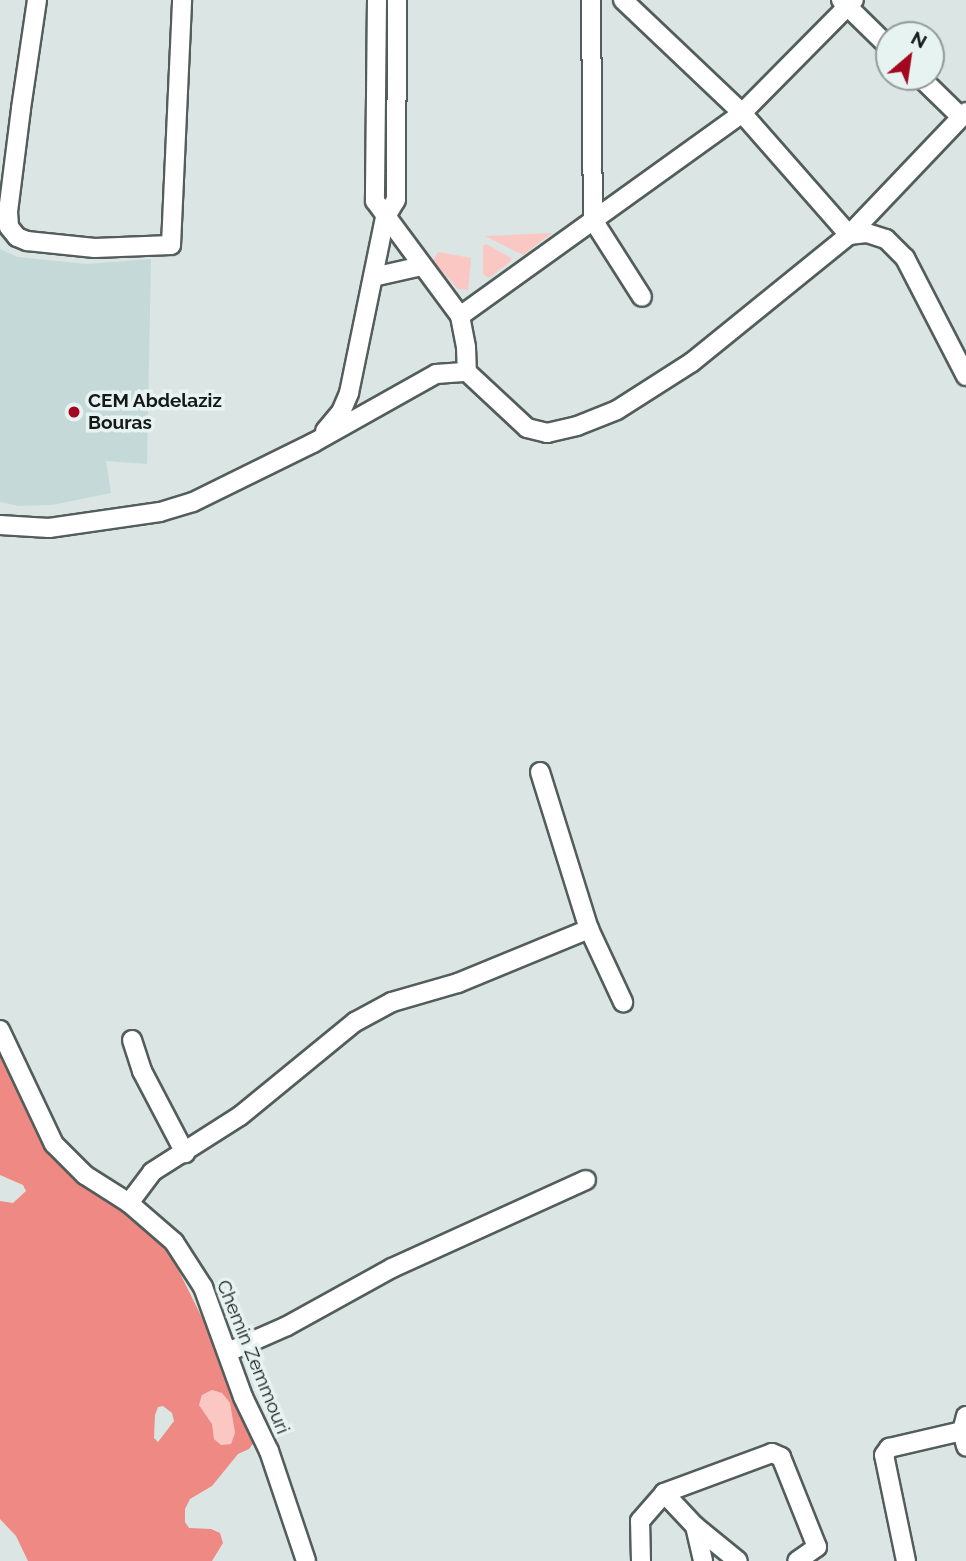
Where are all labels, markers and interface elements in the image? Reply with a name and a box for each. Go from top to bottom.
north arrow [875,21,945,91]
text: N [908,26,931,53]
place label: CEM Abdelaziz Bouras [88,390,222,434]
marker: CEM Abdelaziz Bouras [66,404,82,420]
street label: Chemin Zemmouri [212,1277,294,1437]

